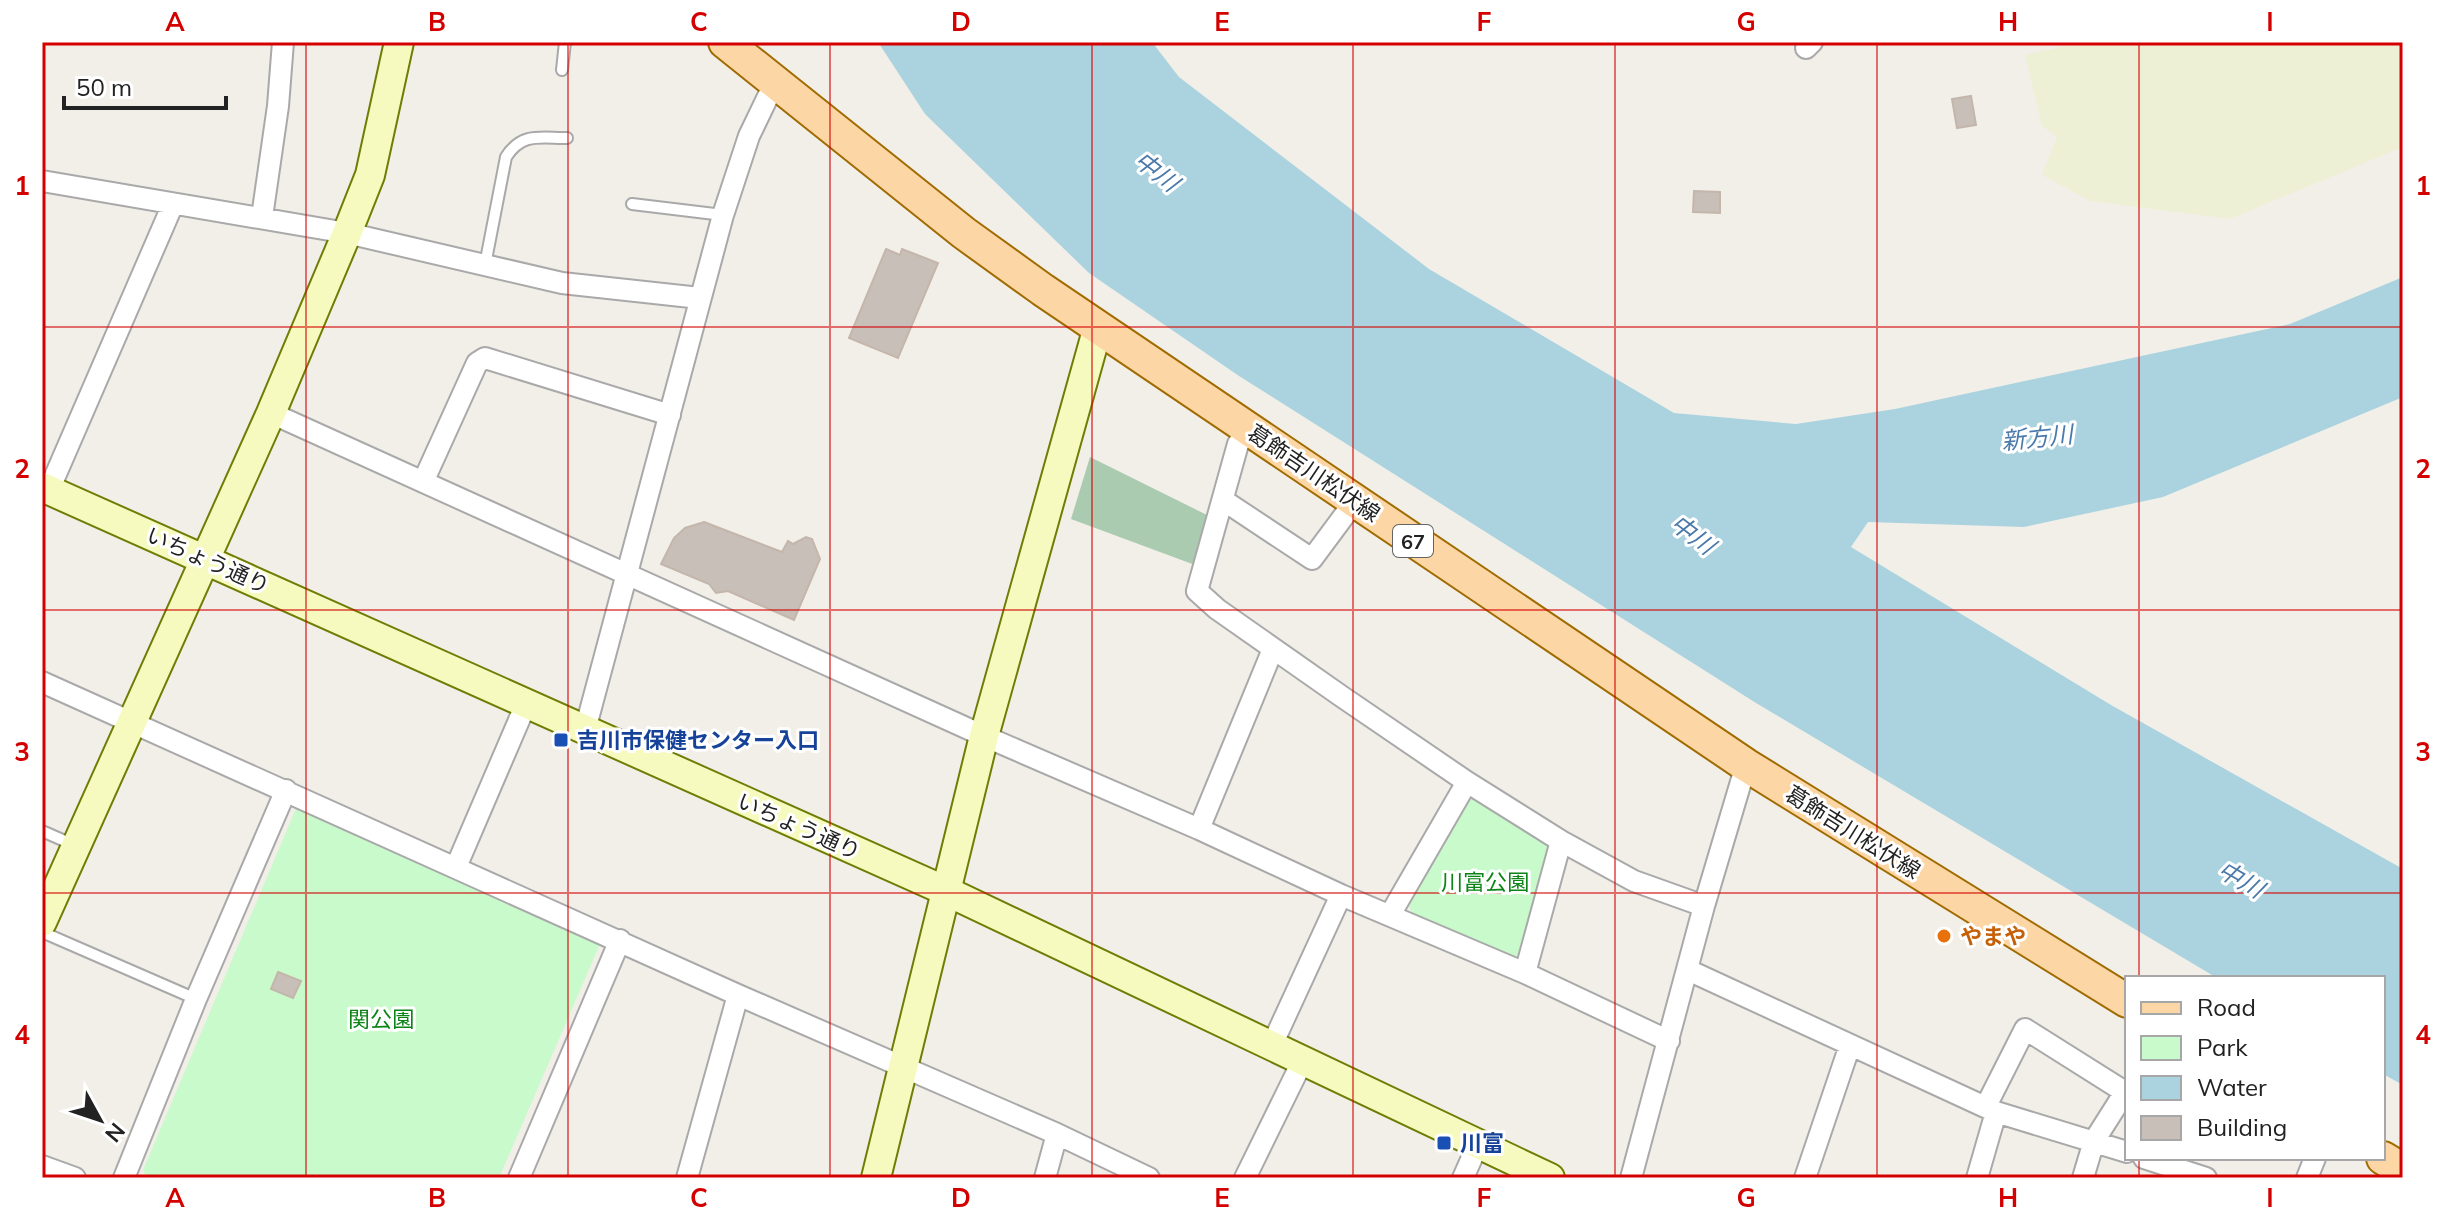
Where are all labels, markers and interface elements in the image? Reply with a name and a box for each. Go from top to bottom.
text: A [165,5,185,38]
text: B [428,5,446,38]
text: C [690,5,708,38]
text: D [951,5,971,38]
text: E [1214,5,1230,38]
text: F [1477,5,1492,38]
text: G [1736,5,1756,38]
text: H [1998,5,2018,38]
text: I [2266,5,2274,38]
scale bar [64,60,226,110]
text: 50 m [76,72,132,102]
water label: 中川 [1129,144,1188,199]
text: 1 [14,169,30,202]
text: 1 [2415,169,2431,202]
street label: 葛飾吉川松伏線 [1242,418,1386,528]
water label: 新方川 [2000,418,2077,456]
text: 2 [14,452,30,485]
text: 2 [2415,452,2431,485]
water label: 中川 [1665,508,1724,562]
street label: いちょう通り [142,520,274,600]
road number: 67 [1393,525,1433,557]
place label: 吉川市保健センター入口 [577,726,819,754]
marker: 吉川市保健センター入口 [552,731,570,749]
text: 3 [14,735,30,768]
text: 3 [2415,735,2431,768]
street label: 葛飾吉川松伏線 [1780,779,1926,885]
street label: いちょう通り [733,786,865,866]
water label: 中川 [2213,854,2272,905]
park label: 川富公園 [1441,868,1529,896]
place label: やまや [1960,922,2026,950]
marker: やまや [1935,927,1953,945]
legend [2125,976,2385,1160]
text: Road [2197,992,2256,1022]
park label: 関公園 [348,1005,414,1033]
text: 4 [14,1018,30,1051]
text: 4 [2415,1018,2431,1051]
text: Park [2197,1032,2248,1062]
text: Water [2197,1072,2267,1102]
north arrow [60,1080,140,1160]
text: Building [2197,1112,2287,1142]
text: N [99,1117,131,1148]
place label: 川富 [1460,1129,1504,1157]
marker: 川富 [1435,1134,1453,1152]
text: A [165,1181,185,1214]
text: B [428,1181,446,1214]
text: C [690,1181,708,1214]
text: D [951,1181,971,1214]
text: E [1214,1181,1230,1214]
text: F [1477,1181,1492,1214]
text: G [1736,1181,1756,1214]
text: H [1998,1181,2018,1214]
text: I [2266,1181,2274,1214]

